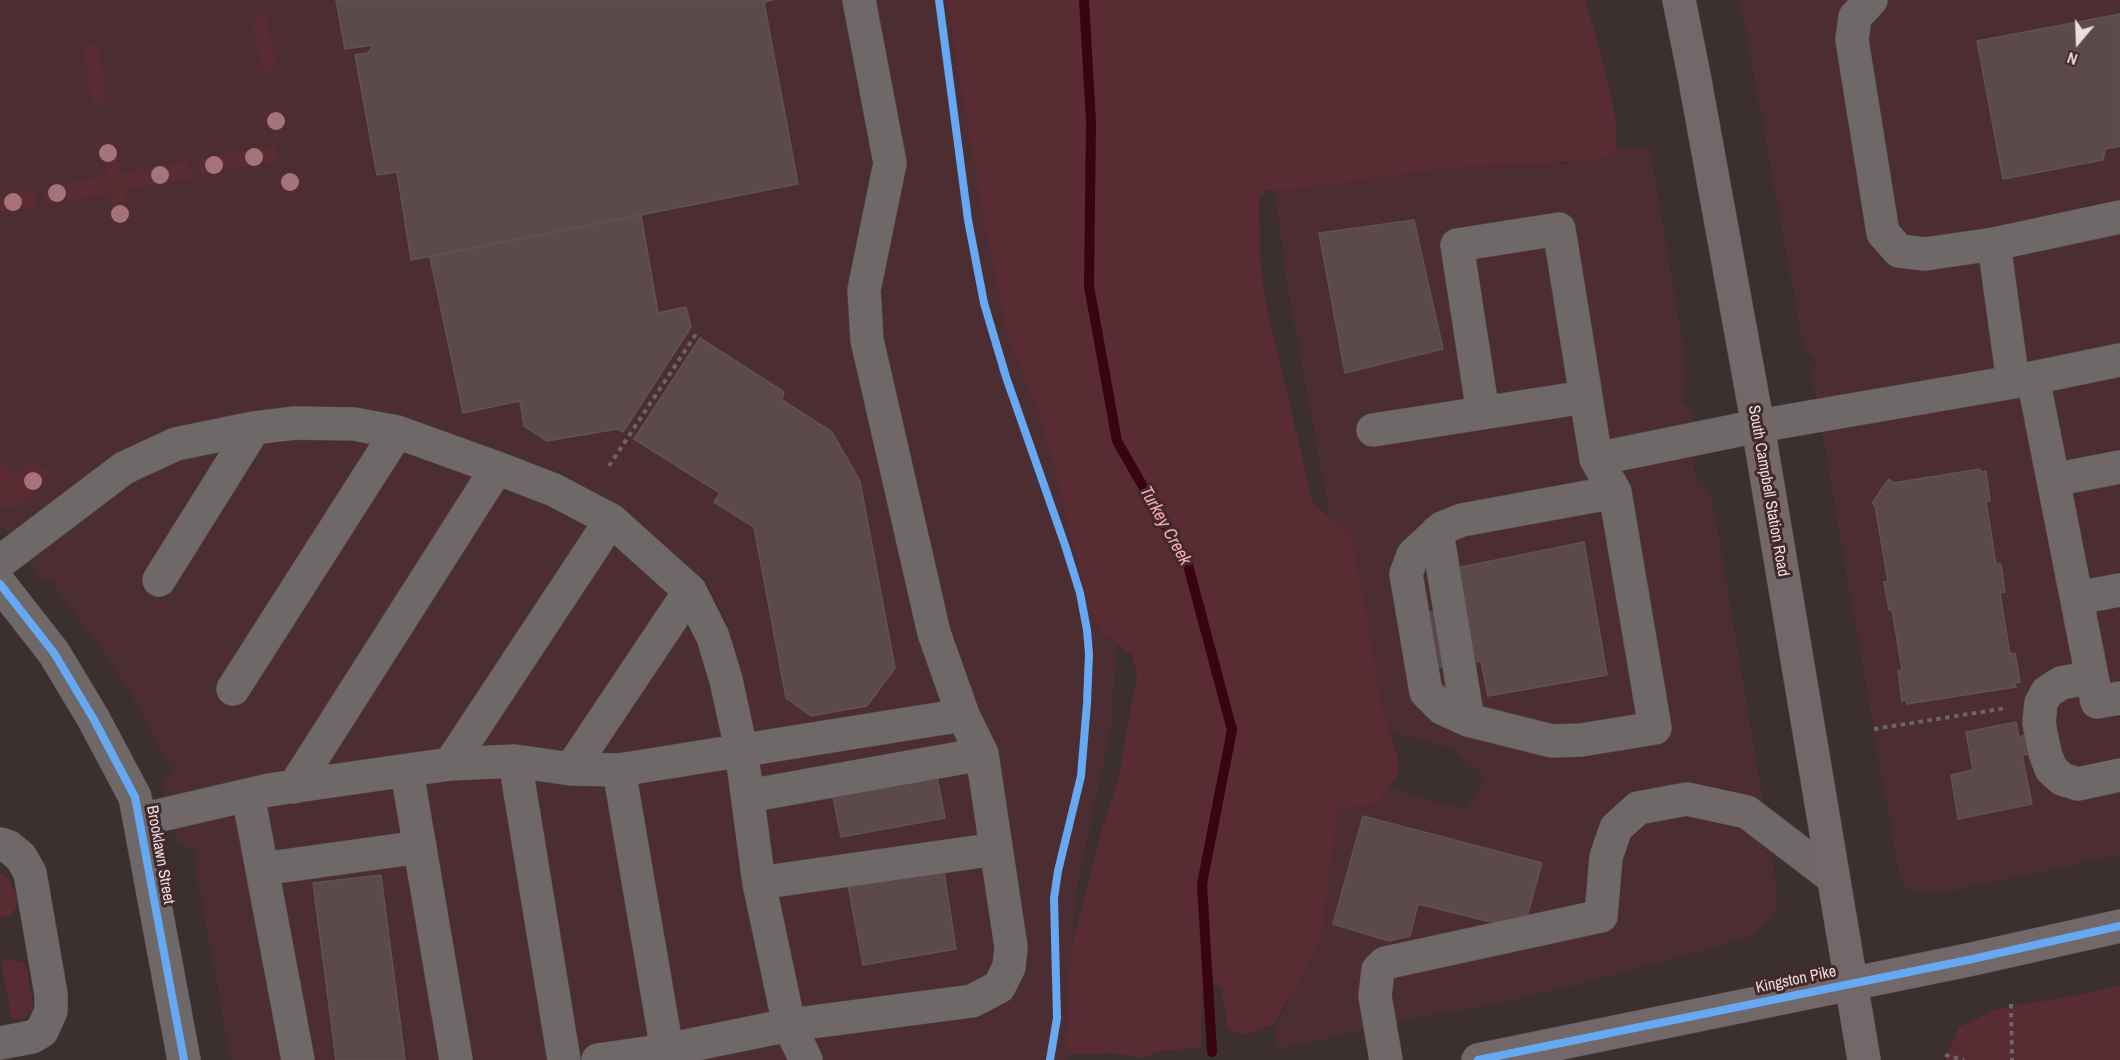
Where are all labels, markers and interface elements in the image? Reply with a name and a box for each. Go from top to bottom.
north arrow [2048,12,2108,72]
text: N [2064,47,2080,71]
street label: South Campbell Station Road [1743,404,1793,578]
water label: Turkey Creek [1134,483,1196,569]
street label: Brooklawn Street [142,804,178,906]
street label: Kingston Pike [1754,962,1838,998]

